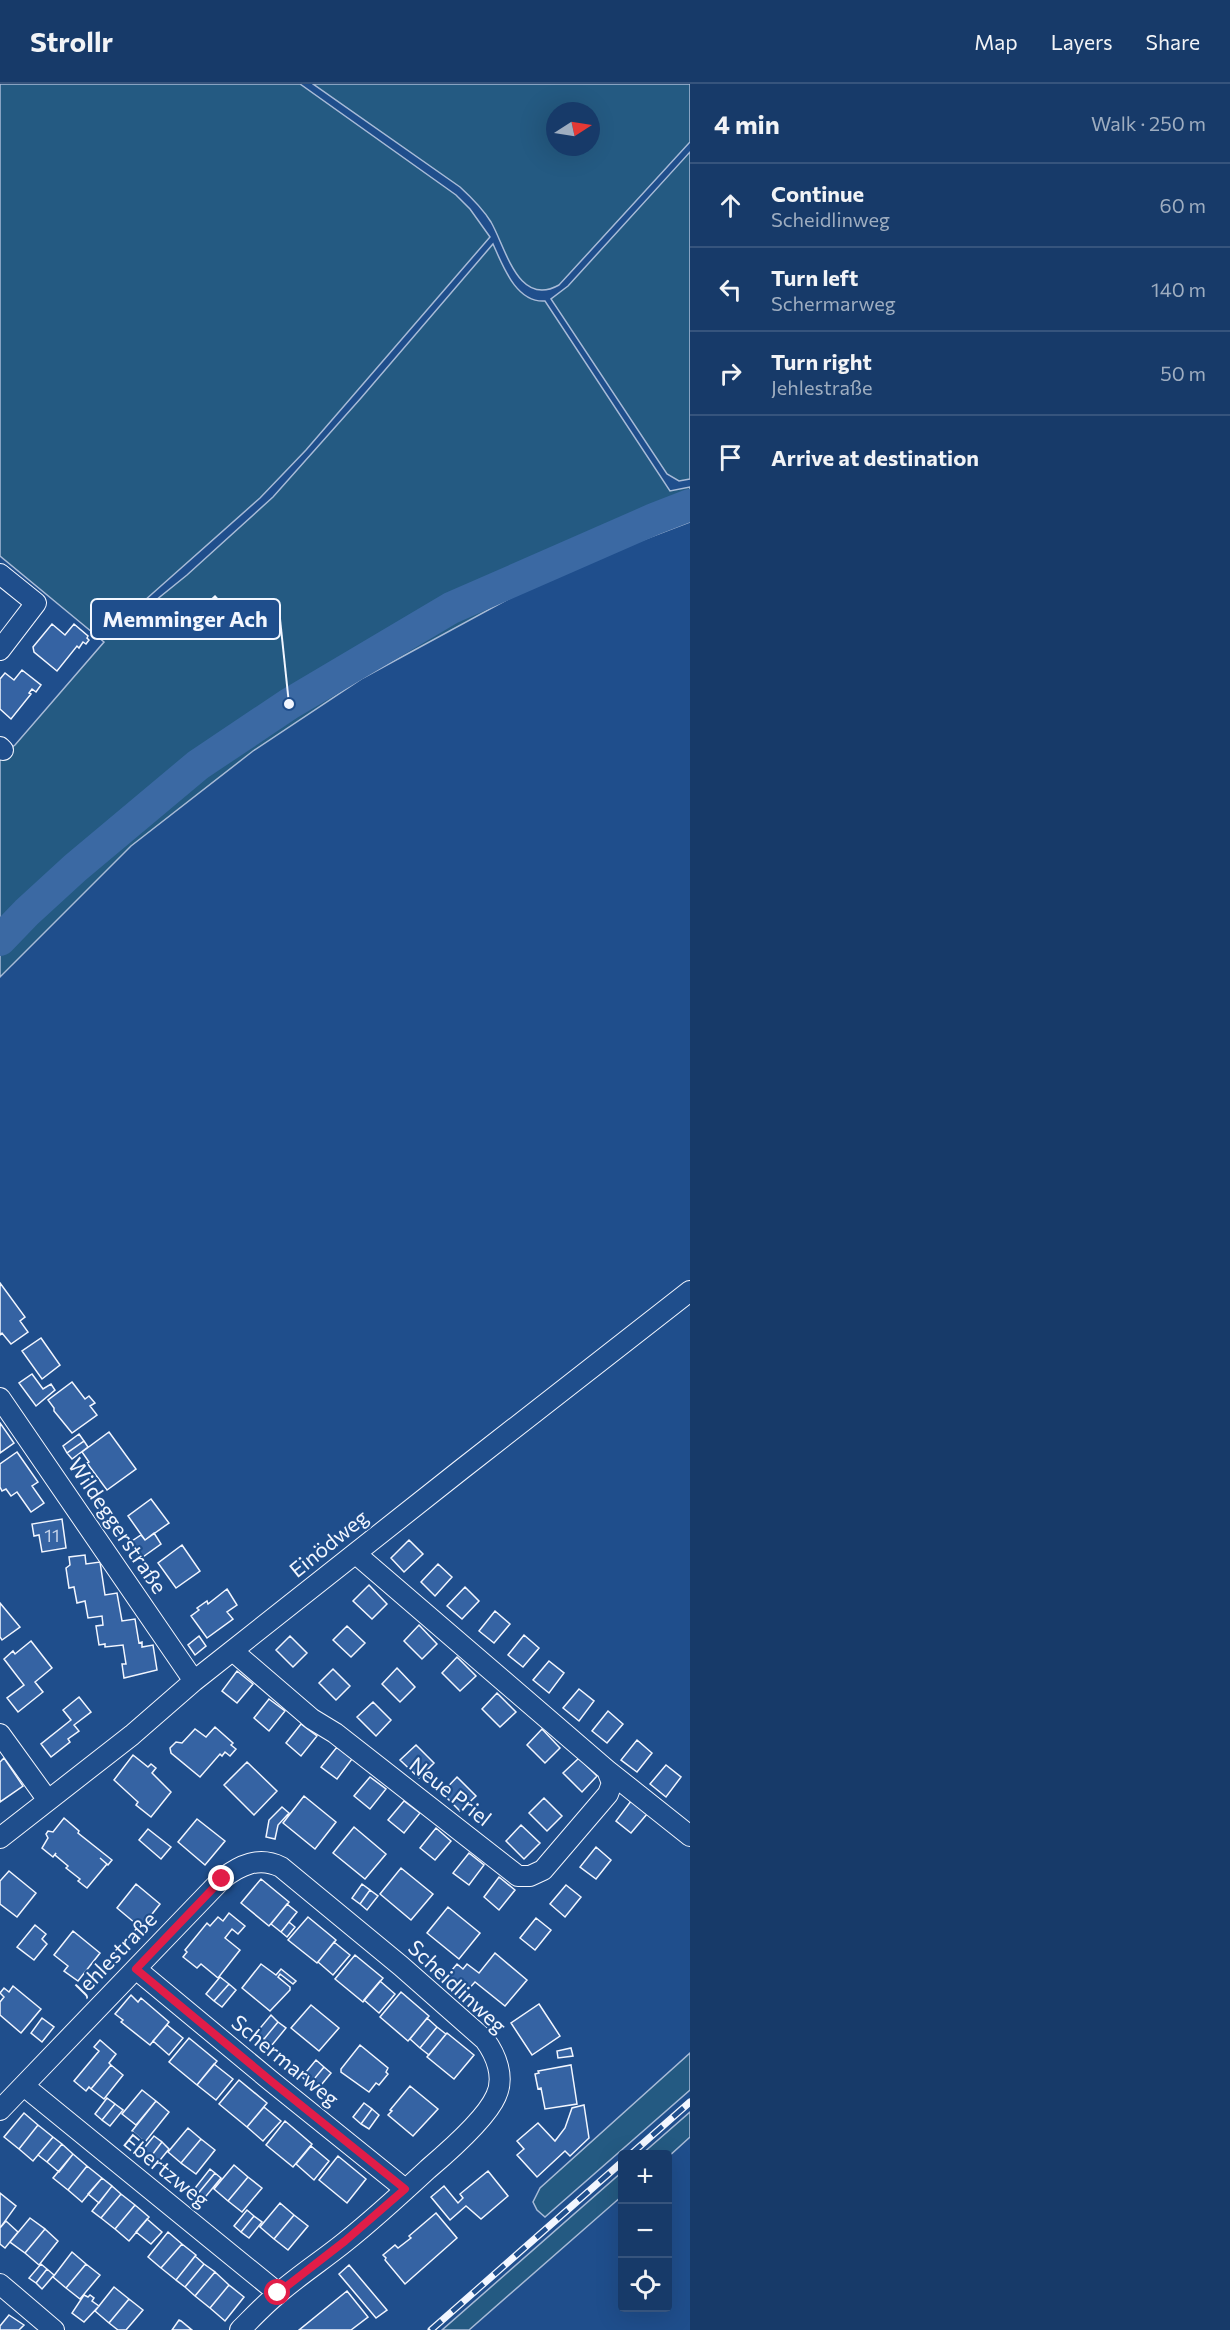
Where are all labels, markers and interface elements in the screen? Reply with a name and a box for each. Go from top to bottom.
text: Strollr [30,24,113,58]
text: Map [974,29,1018,54]
text: Layers [1051,29,1113,54]
text: Share [1146,29,1200,54]
north arrow [546,102,600,156]
text: 4 min [714,108,780,139]
text: Walk · 250 m [1091,111,1206,135]
text: Continue [771,180,864,207]
icon: ahead [714,189,747,222]
text: 60 m [1160,193,1206,217]
text: Scheidlinweg [771,207,890,231]
text: Turn left [771,264,858,291]
icon: left [714,273,747,306]
text: 140 m [1151,277,1206,301]
text: Schermarweg [771,291,896,315]
text: Turn right [771,348,872,375]
icon: right [714,357,747,390]
text: 50 m [1160,361,1206,385]
text: Jehlestraße [771,375,873,399]
icon: arrive [714,441,747,474]
text: Arrive at destination [771,444,979,471]
callout: Memminger Ach [91,599,280,639]
text: Memminger Ach [102,605,268,632]
street label: Wildeggerstraße [64,1453,173,1598]
street label: Einödweg [284,1504,372,1582]
house number: 11 [44,1524,60,1546]
street label: Neue Priel [405,1751,497,1831]
route end [208,1865,234,1891]
street label: Jehlestraße [69,1906,161,2000]
street label: Scheidlinweg [404,1934,512,2038]
street label: Schermarweg [227,2009,345,2111]
street label: Ebertzweg [119,2128,215,2212]
map controls [618,2150,672,2312]
button: + [618,2150,672,2204]
button: − [618,2204,672,2258]
button: locate [618,2258,672,2312]
route start [264,2279,290,2305]

